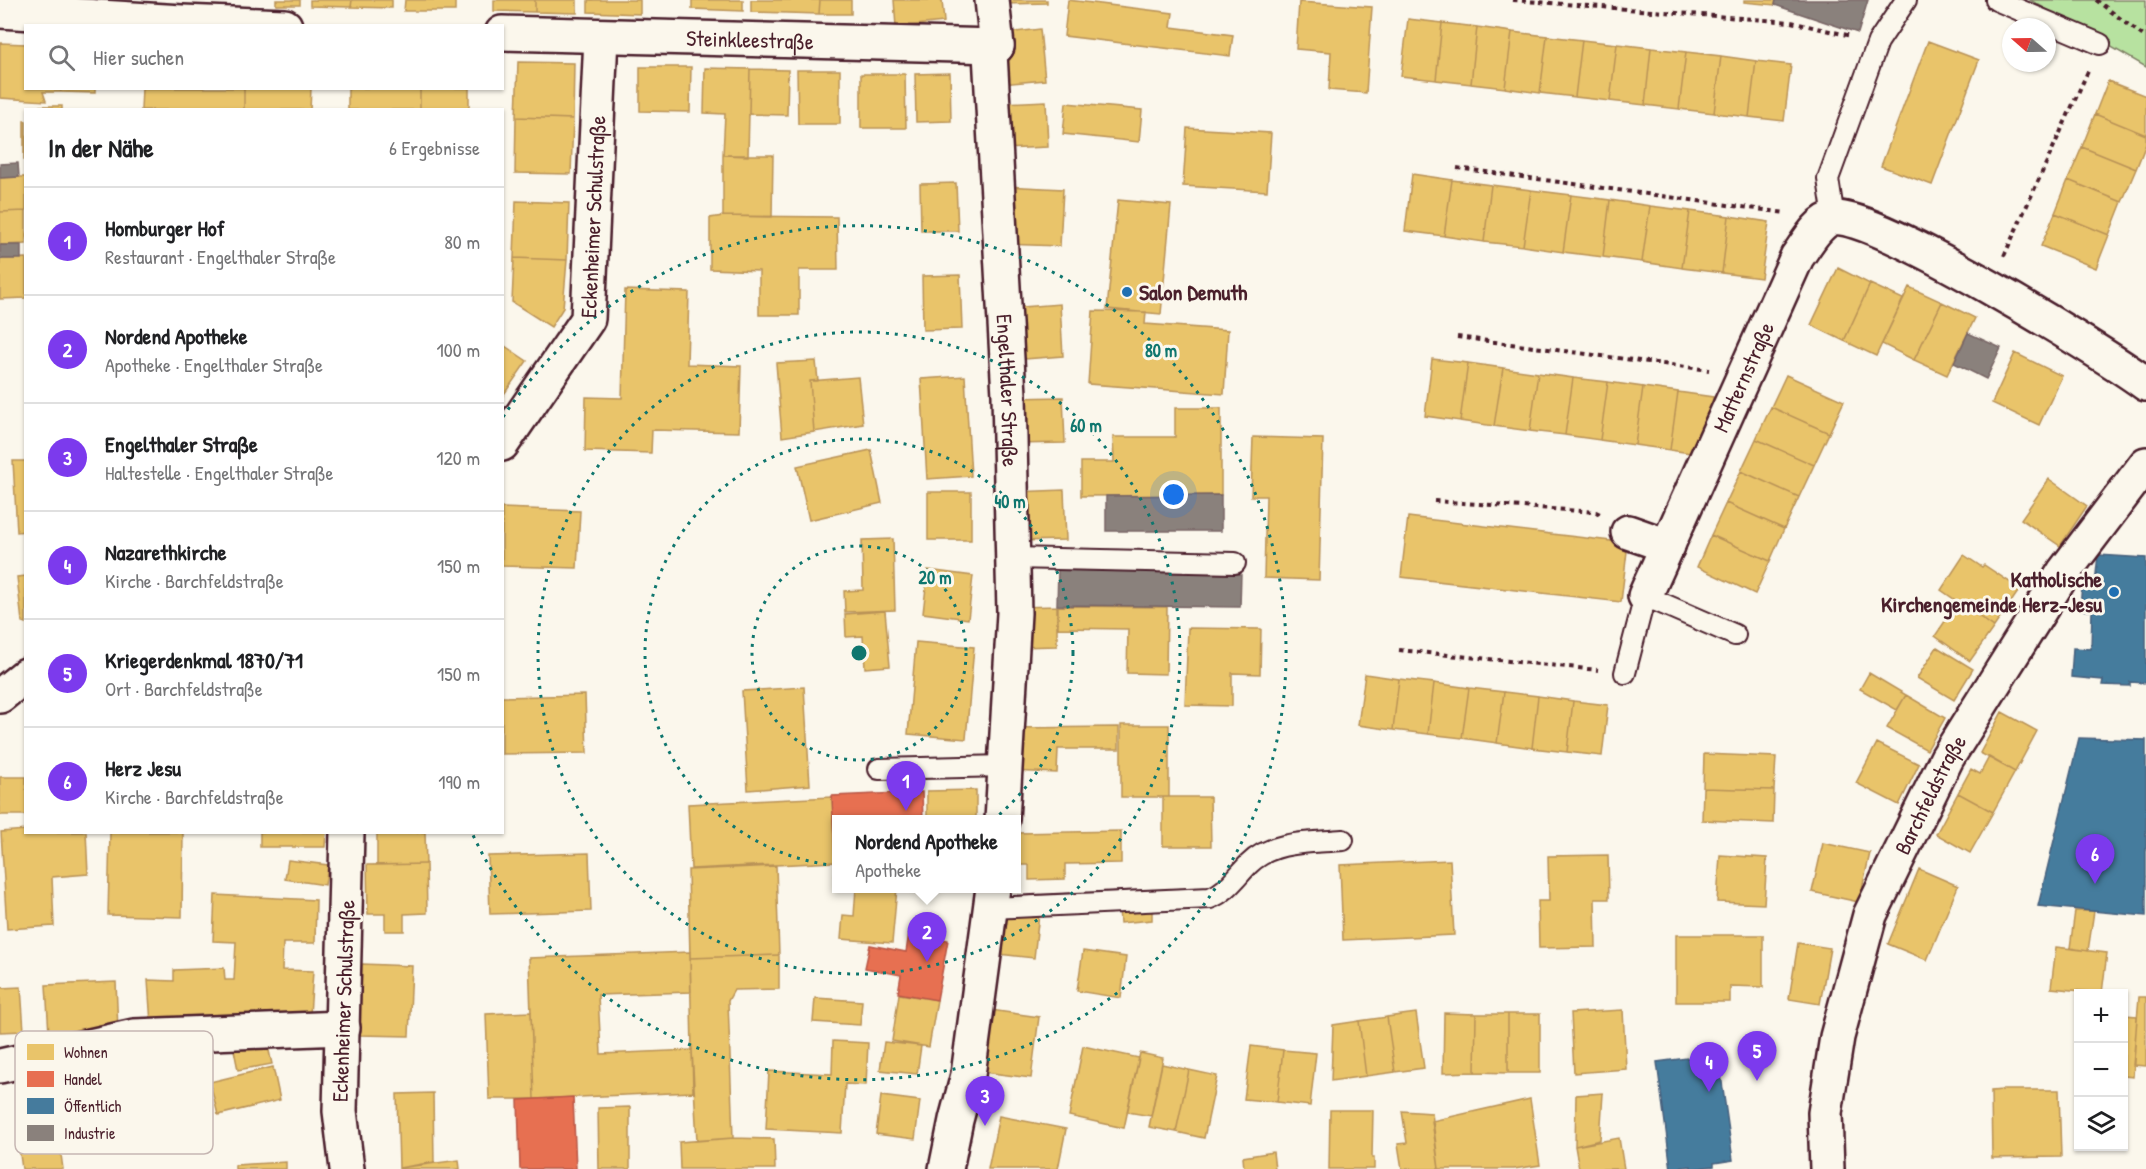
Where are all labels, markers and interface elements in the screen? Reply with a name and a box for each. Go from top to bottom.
north arrow [2002,18,2056,72]
street label: Steinkleestraße [686,23,814,56]
search box [24,24,504,90]
icon: search [45,41,78,74]
text: Hier suchen [93,42,184,72]
street label: Eckenheimer Schulstraße [573,115,612,319]
text: In der Nähe [48,130,154,165]
text: 6 Ergebnisse [389,134,480,161]
text: Homburger Hof [105,213,225,243]
text: 1 [64,228,71,255]
text: 80 m [444,228,480,255]
text: Restaurant · Engelthaler Straße [105,243,336,270]
place label: Salon Demuth [1139,277,1248,307]
marker: Salon Demuth [1120,285,1134,299]
street label: Engelthaler Straße [990,313,1026,467]
street label: Matternstraße [1705,317,1781,437]
text: Nordend Apotheke [105,321,247,351]
text: 2 [63,336,72,363]
text: 100 m [437,336,480,363]
text: 80 m [1145,338,1177,363]
text: Apotheke · Engelthaler Straße [105,351,323,378]
text: 60 m [1070,413,1102,438]
text: Engelthaler Straße [105,429,258,459]
text: 3 [63,444,72,471]
text: 120 m [436,444,480,471]
text: Haltestelle · Engelthaler Straße [105,459,334,486]
your location [1159,480,1188,509]
text: 40 m [994,489,1026,514]
text: Nazarethkirche [105,537,226,567]
text: 4 [64,552,71,579]
text: 150 m [437,552,480,579]
place label: Katholische Kirchengemeinde Herz-Jesu [1881,564,2102,620]
text: 20 m [919,565,951,590]
text: Kirche · Barchfeldstraße [105,567,284,594]
marker: Katholische Kirchengemeinde Herz-Jesu [2107,585,2121,599]
centre of rings [849,643,869,663]
text: Kriegerdenkmal 1870/71 [105,645,303,675]
text: 5 [63,660,72,687]
text: 150 m [437,660,480,687]
text: Ort · Barchfeldstraße [105,675,263,702]
street label: Barchfeldstraße [1887,729,1973,859]
text: Herz Jesu [105,753,181,783]
pin: 1 [886,762,926,811]
text: 6 [64,768,71,795]
text: 190 m [438,768,480,795]
text: Kirche · Barchfeldstraße [105,783,284,810]
popup [832,815,1021,893]
text: Nordend Apotheke [855,826,998,856]
pin: 6 [2076,834,2114,884]
text: Apotheke [855,856,921,883]
street label: Eckenheimer Schulstraße [324,899,362,1103]
pin: 2 [908,912,946,962]
map controls [2074,989,2128,1151]
button: + [2074,989,2128,1043]
legend [15,1031,213,1154]
pin: 5 [1738,1032,1776,1081]
text: Wohnen [64,1041,108,1063]
pin: 4 [1690,1042,1728,1092]
button: − [2074,1043,2128,1097]
text: Handel [64,1068,103,1090]
pin: 3 [966,1076,1004,1126]
text: Öffentlich [64,1095,121,1117]
button: layers [2074,1097,2128,1151]
text: Industrie [64,1122,116,1144]

